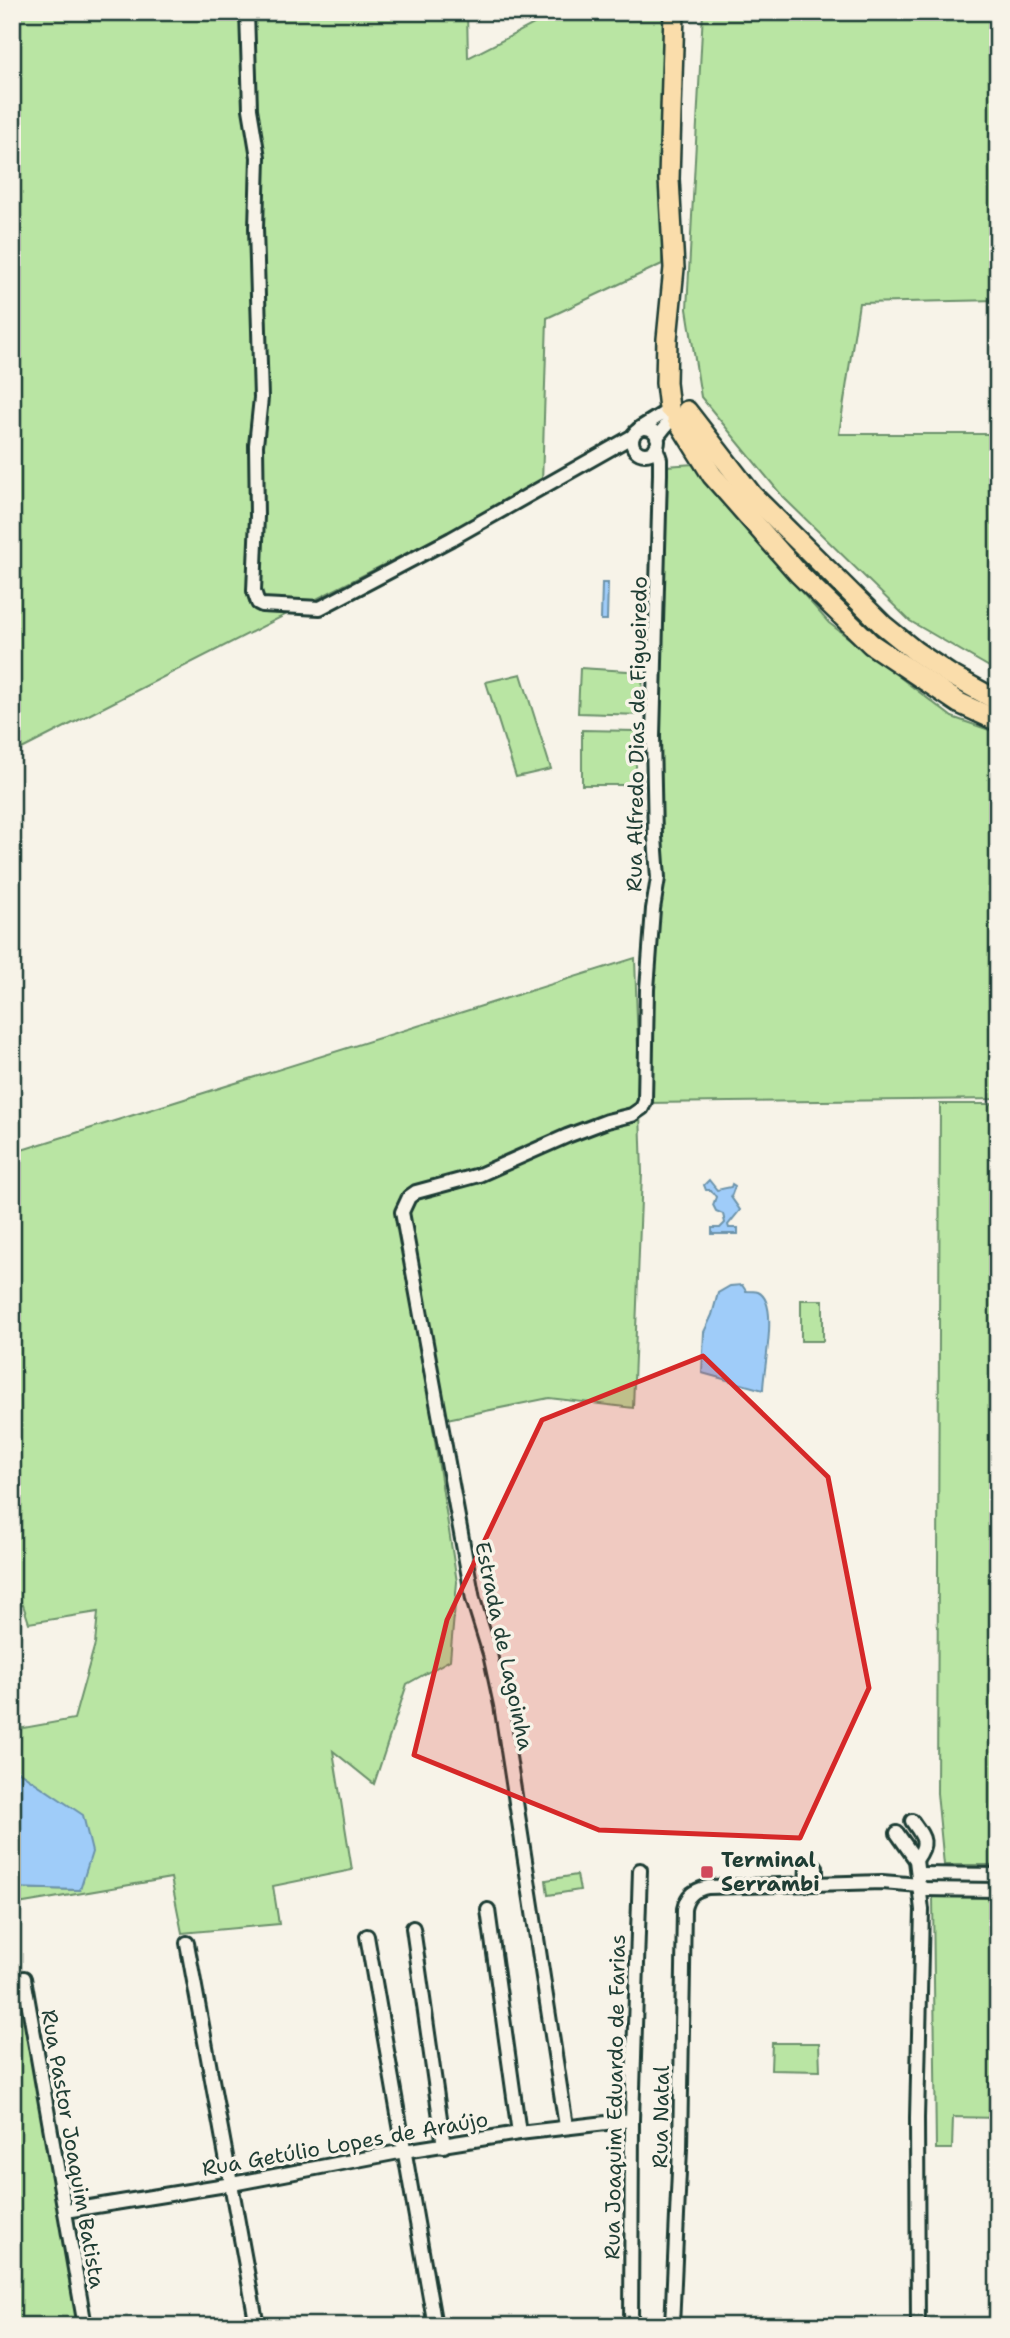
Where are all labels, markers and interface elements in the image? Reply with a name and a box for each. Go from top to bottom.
street label: Rua Alfredo Dias de Figueiredo [620,576,654,892]
street label: Estrada de Lagoinha [468,1539,540,1753]
place label: Terminal Serrambi [721,1846,820,1898]
marker: Terminal Serrambi [699,1864,715,1880]
street label: Rua Joaquim Eduardo de Farias [598,1934,632,2260]
street label: Rua Pastor Joaquim Batista [35,2007,111,2291]
street label: Rua Natal [646,2065,676,2169]
street label: Rua Getúlio Lopes de Araújo [200,2105,490,2183]

